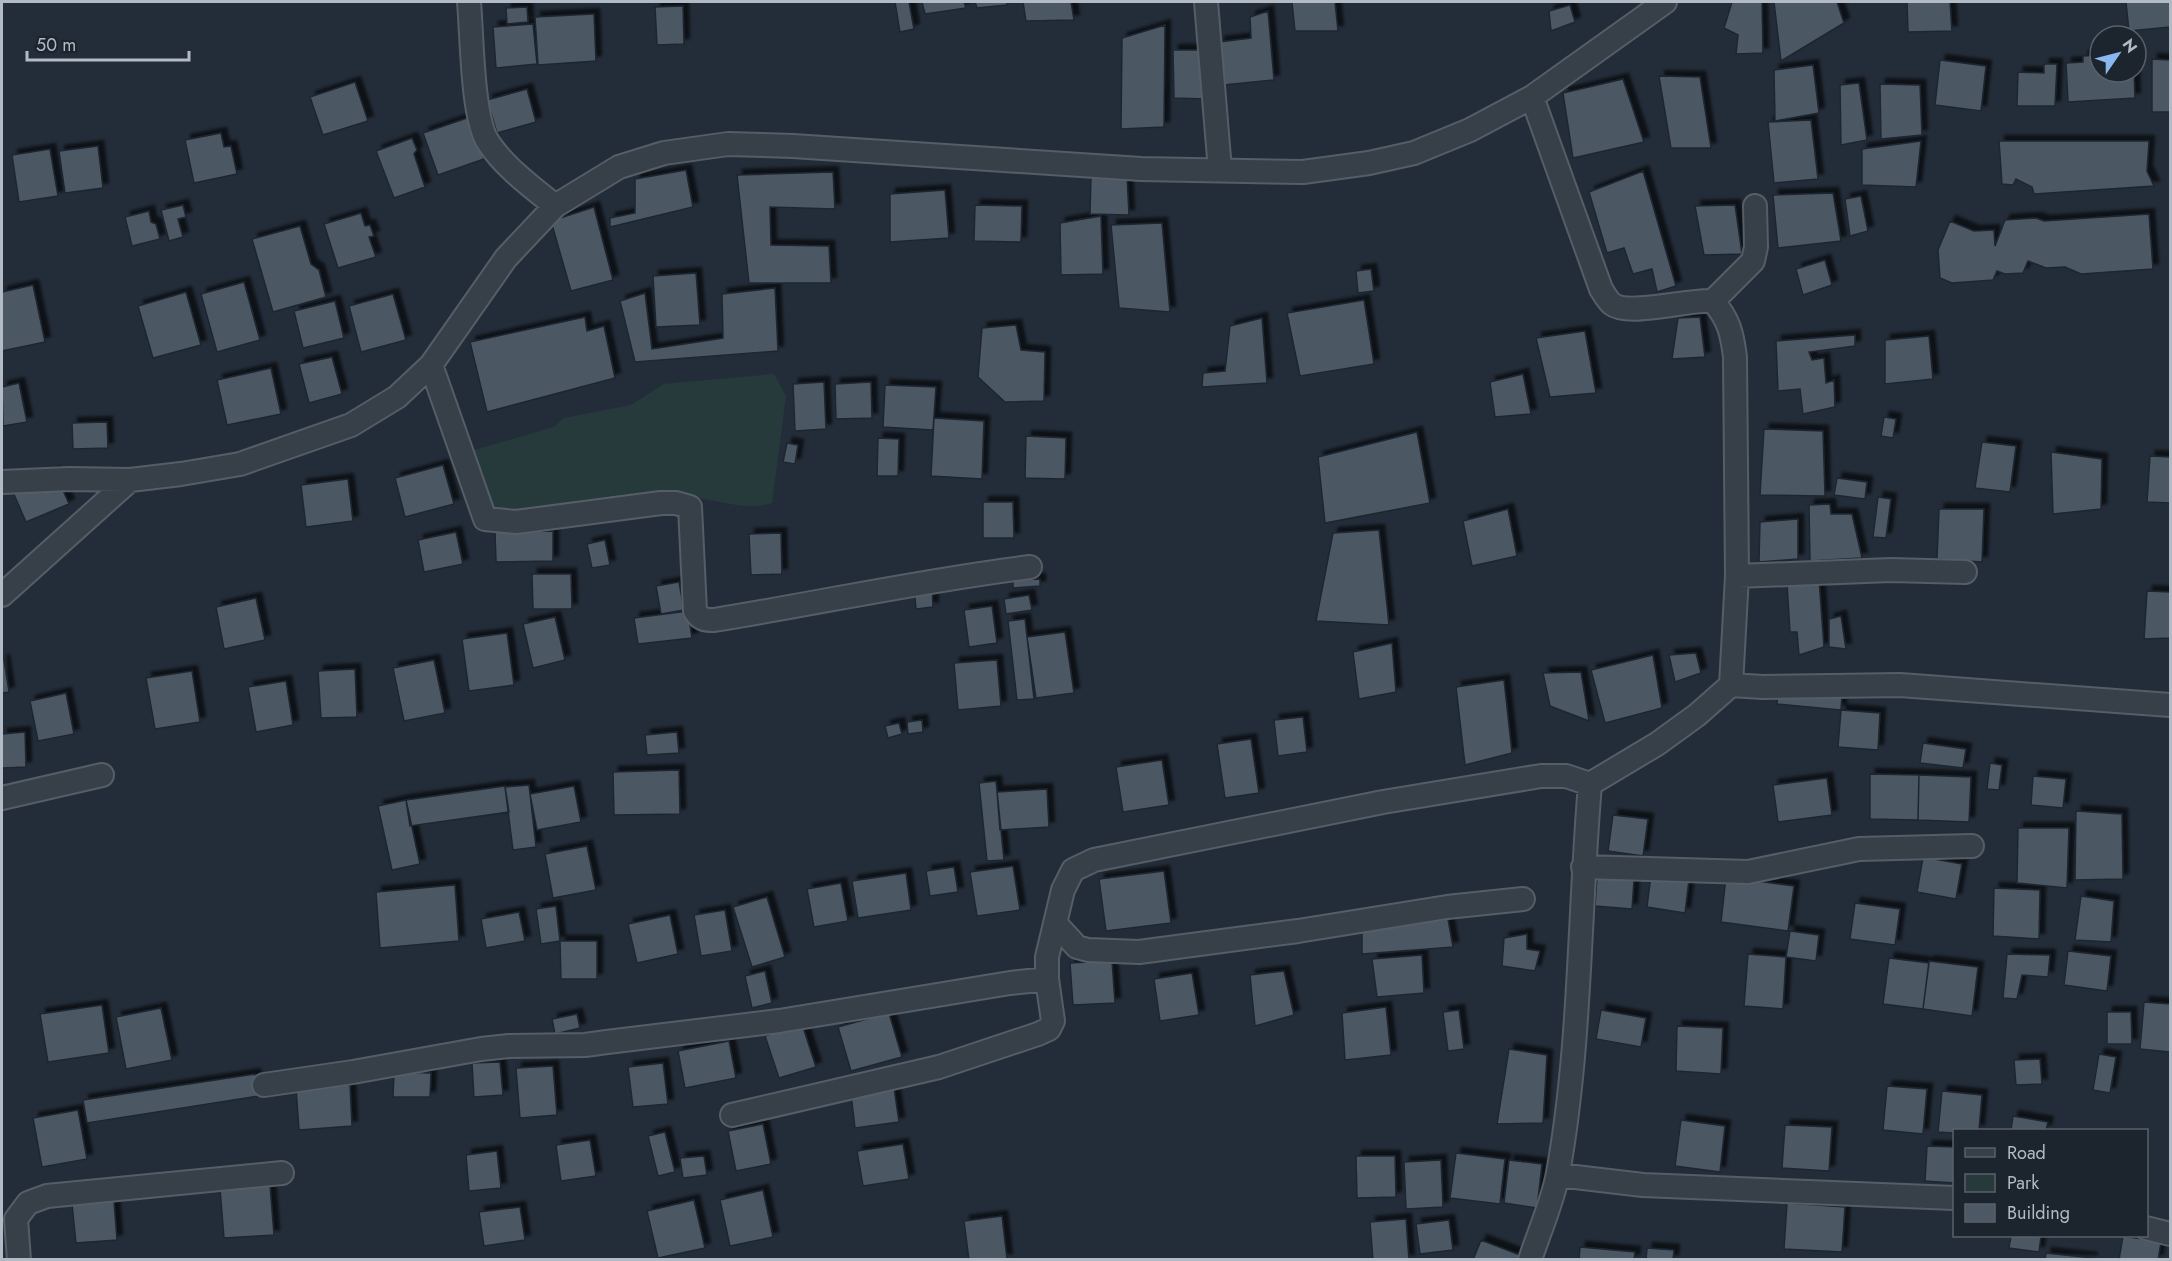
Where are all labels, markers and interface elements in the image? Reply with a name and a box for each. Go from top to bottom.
scale bar [27,24,189,62]
north arrow [2088,24,2148,84]
text: 50 m [36,32,76,58]
text: N [2117,34,2143,57]
legend [1953,1129,2148,1237]
text: Road [2007,1140,2046,1166]
text: Park [2007,1170,2039,1196]
text: Building [2007,1200,2070,1226]

